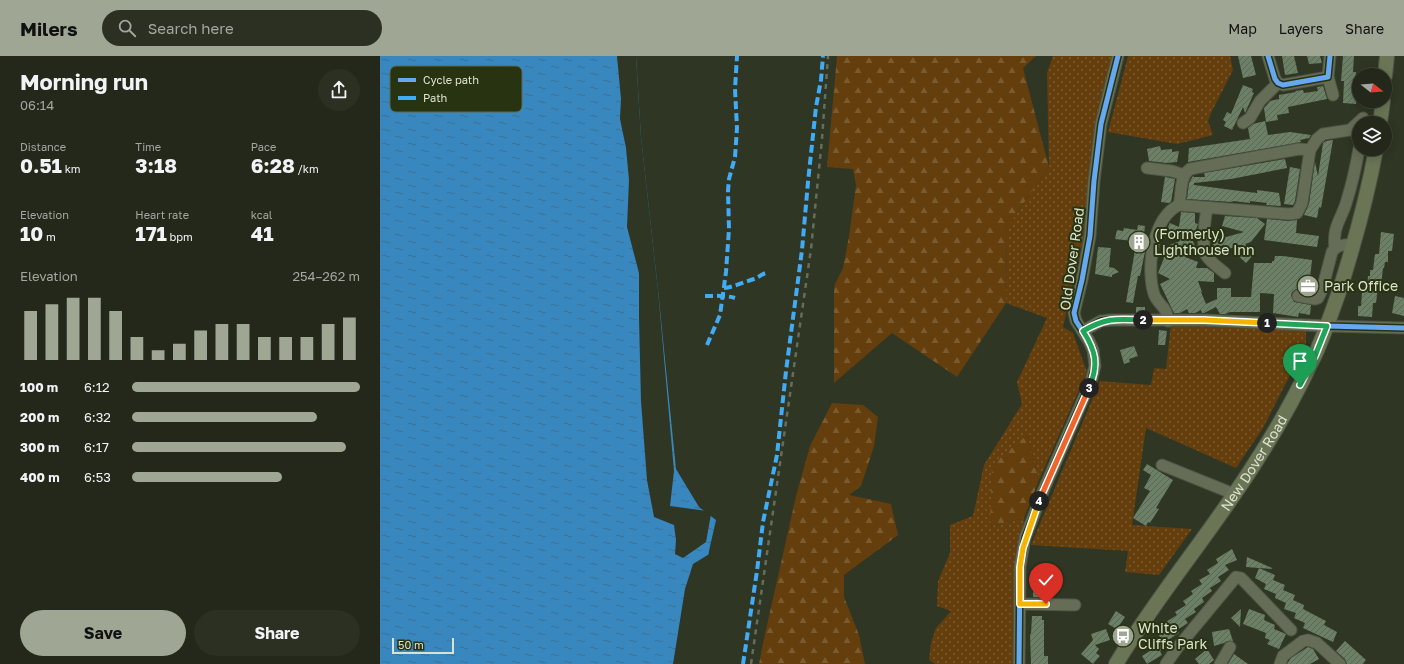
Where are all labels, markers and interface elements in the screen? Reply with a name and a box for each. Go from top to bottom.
search box [102,10,382,46]
text: Milers [20,17,78,40]
icon: search [116,17,138,39]
text: Search here [148,19,234,37]
text: Map [1228,20,1257,37]
text: Layers [1279,20,1323,37]
text: Share [1345,20,1384,37]
legend [390,66,522,112]
text: Morning run [20,68,148,95]
north arrow [1352,68,1392,108]
map controls [1352,68,1392,156]
button: share [318,69,360,111]
text: Cycle path [423,73,479,86]
text: Path [423,91,447,104]
text: 06:14 [20,97,54,113]
button: layers [1352,116,1392,156]
text: Distance [20,140,66,153]
text: Time [135,140,161,153]
text: Pace [251,140,276,153]
text: 0.51 [20,153,62,177]
text: 3:18 [135,153,177,177]
text: 6:28 [251,153,295,177]
text: km [62,162,81,175]
text: /km [295,162,319,175]
street label: Old Dover Road [1056,206,1087,311]
text: Elevation [20,208,69,221]
text: Heart rate [135,208,189,221]
text: kcal [251,208,272,221]
text: 10 [20,221,43,245]
text: 171 [135,221,167,245]
text: 41 [251,221,273,245]
place label: (Formerly) Lighthouse Inn [1154,225,1255,258]
building icon: (Formerly) Lighthouse Inn [1126,229,1152,255]
text: m [43,230,56,243]
text: bpm [167,230,193,243]
text: Elevation [20,268,78,284]
text: 254–262 m [292,268,360,284]
office icon: Park Office [1295,273,1321,299]
place label: Park Office [1324,277,1398,294]
pin: 2 [1133,310,1153,330]
text: 2 [1140,313,1146,326]
pin: 1 [1257,313,1277,333]
text: 1 [1264,316,1270,329]
pin [1283,344,1317,385]
icon: arrive [1289,350,1311,372]
pin: 3 [1079,378,1099,398]
text: 100 m [20,379,58,395]
text: 6:12 [84,379,110,395]
text: 3 [1086,381,1092,394]
text: 200 m [20,409,59,425]
text: 6:32 [84,409,111,425]
street label: New Dover Road [1217,412,1290,514]
text: 300 m [20,439,59,455]
text: 6:17 [84,439,109,455]
text: 400 m [20,469,60,485]
text: 6:53 [84,469,111,485]
pin: 4 [1029,491,1049,511]
text: 4 [1036,494,1042,507]
pin [1029,563,1063,604]
icon: check [1035,569,1057,591]
button: Save [20,610,186,656]
button: Share [194,610,360,656]
place label: White Cliffs Park [1138,619,1207,652]
bus stop icon: White Cliffs Park [1110,623,1136,649]
scale bar [392,636,454,655]
text: 50 m [398,638,424,651]

